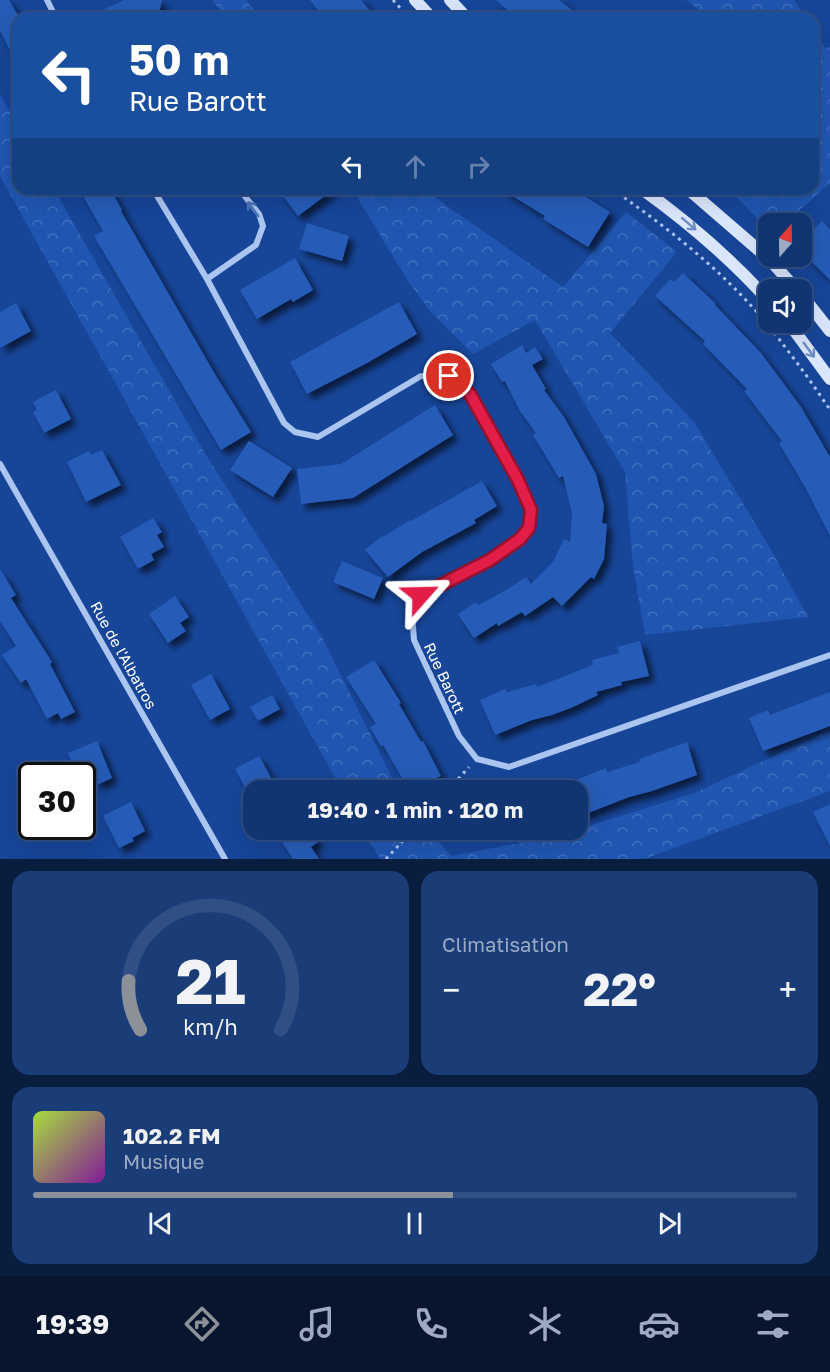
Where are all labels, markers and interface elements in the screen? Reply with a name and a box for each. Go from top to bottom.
text: 50 m [129,34,229,84]
icon: left [30,36,108,114]
text: Rue Barott [129,85,267,117]
icon: left [336,150,369,183]
icon: ahead [399,150,432,183]
icon: right [462,150,495,183]
one-way arrow [247,201,260,217]
north arrow [758,213,812,267]
map controls [758,213,812,333]
one-way arrow [681,217,696,231]
button: sound [758,279,812,333]
one-way arrow [803,342,816,358]
pin [423,350,474,401]
icon: arrive [432,359,465,392]
position arrow [389,563,453,627]
street label: Rue de l'Albatros [87,598,161,712]
street label: Rue Barott [421,640,469,716]
speed limit sign: 30 [18,762,96,840]
text: 19:40 · 1 min · 120 m [308,796,523,823]
text: Climatisation [442,932,569,956]
text: 21 [175,943,246,1018]
text: 22° [583,962,656,1016]
text: − [442,970,460,1009]
text: + [779,970,797,1009]
text: km/h [183,1014,238,1040]
text: 102.2 FM [123,1122,221,1149]
text: Musique [123,1149,204,1173]
icon: previous [144,1207,177,1240]
icon: pause [398,1207,431,1240]
icon: next [653,1207,686,1240]
icon: directions [181,1303,223,1345]
icon: music [296,1303,338,1345]
icon: phone [410,1303,452,1345]
icon: climate [524,1303,566,1345]
icon: car [638,1303,680,1345]
icon: filters [752,1303,794,1345]
text: 19:39 [36,1308,109,1340]

